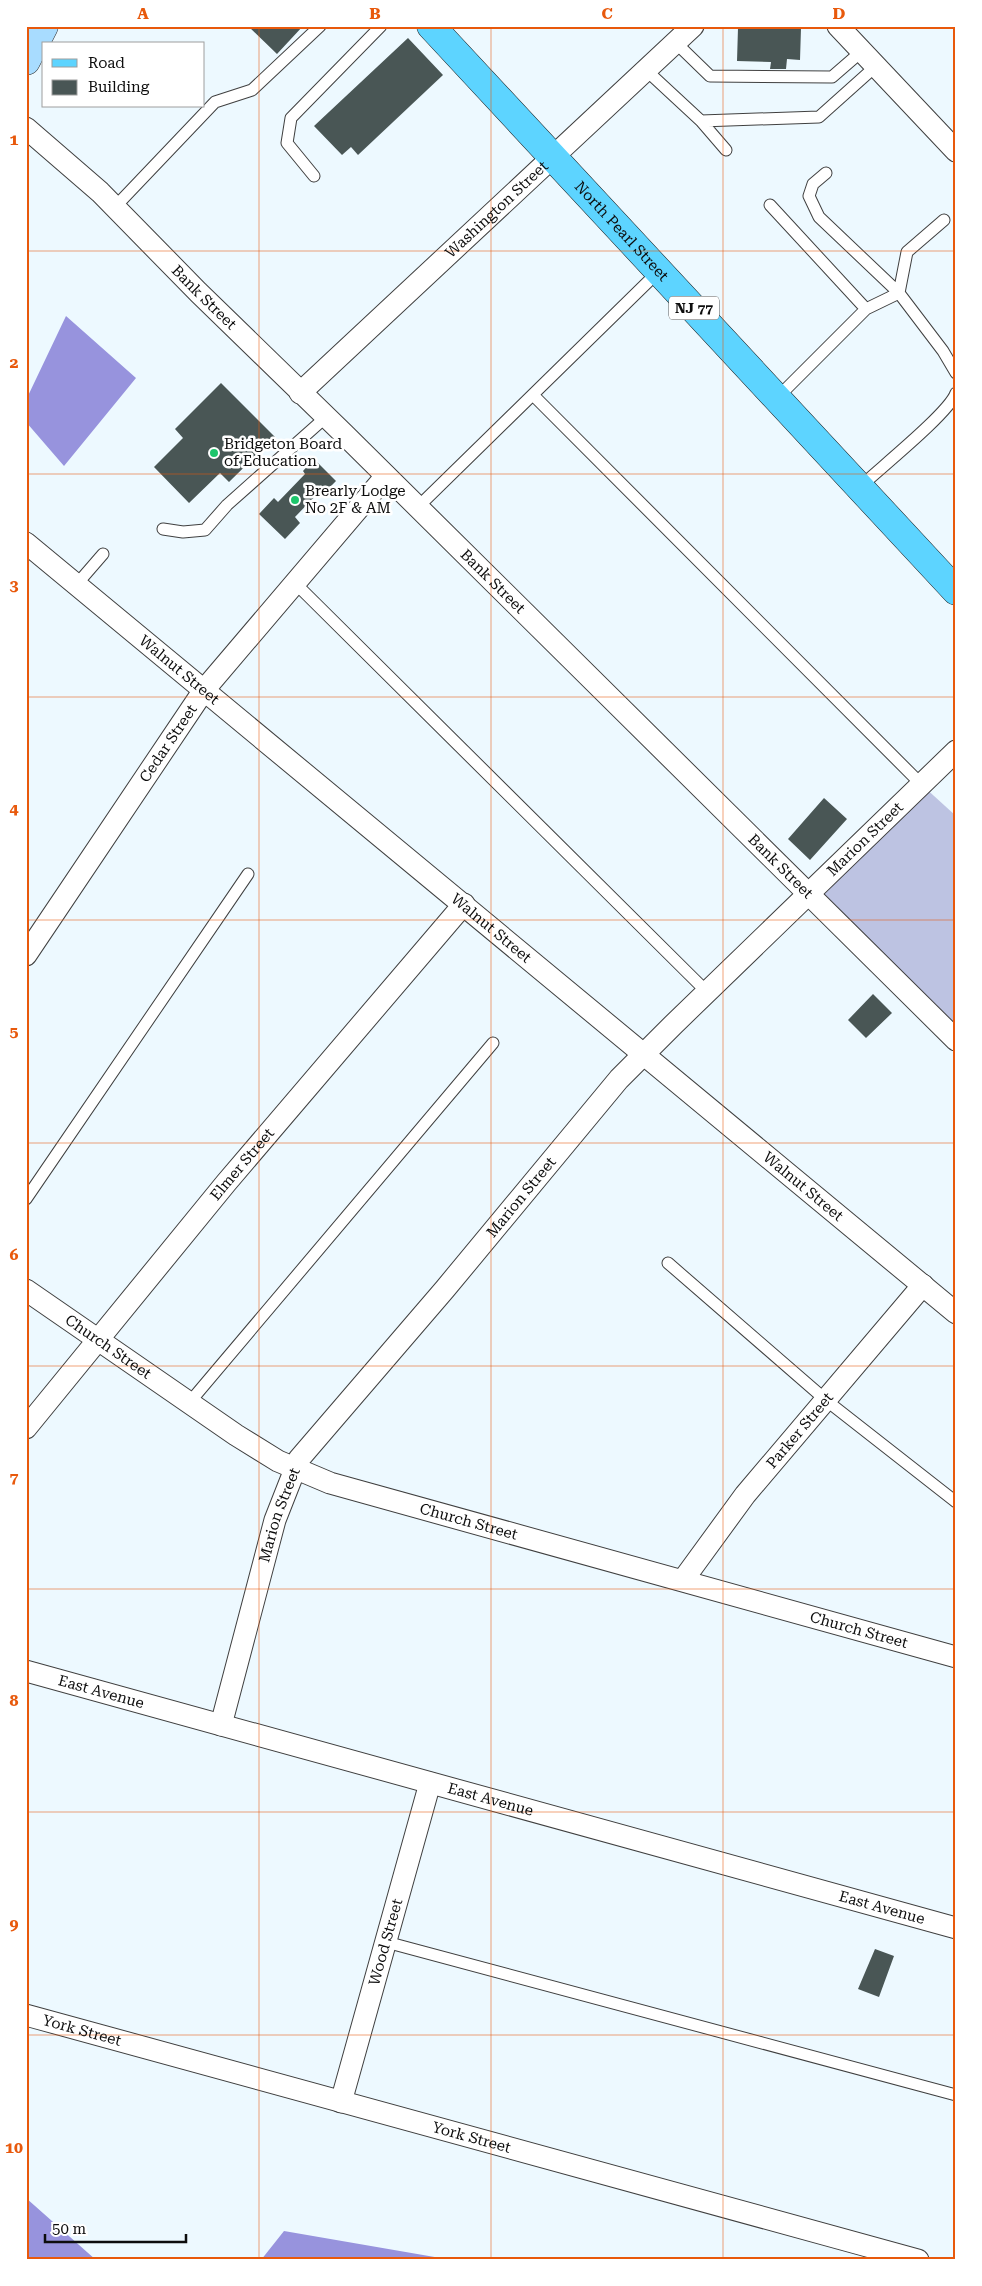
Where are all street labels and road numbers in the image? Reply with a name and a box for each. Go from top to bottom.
street label: Washington Street [441,157,552,262]
street label: North Pearl Street [571,177,673,285]
street label: Bank Street [168,262,240,334]
road number: NJ 77 [669,296,719,320]
street label: Bank Street [457,545,529,618]
street label: Walnut Street [135,631,223,709]
street label: Cedar Street [136,701,201,786]
street label: Marion Street [823,798,907,880]
street label: Bank Street [744,830,817,903]
street label: Walnut Street [447,890,535,967]
street label: Elmer Street [206,1124,278,1204]
street label: Walnut Street [759,1148,847,1225]
street label: Marion Street [483,1153,560,1241]
street label: Church Street [62,1311,155,1383]
street label: Parker Street [763,1388,837,1472]
street label: Marion Street [255,1465,304,1564]
street label: Church Street [418,1499,520,1544]
street label: Church Street [808,1608,910,1652]
street label: East Avenue [56,1671,146,1712]
street label: East Avenue [446,1779,536,1820]
street label: East Avenue [837,1887,927,1928]
street label: Wood Street [365,1896,406,1988]
street label: York Street [41,2011,124,2050]
street label: York Street [430,2118,513,2157]

